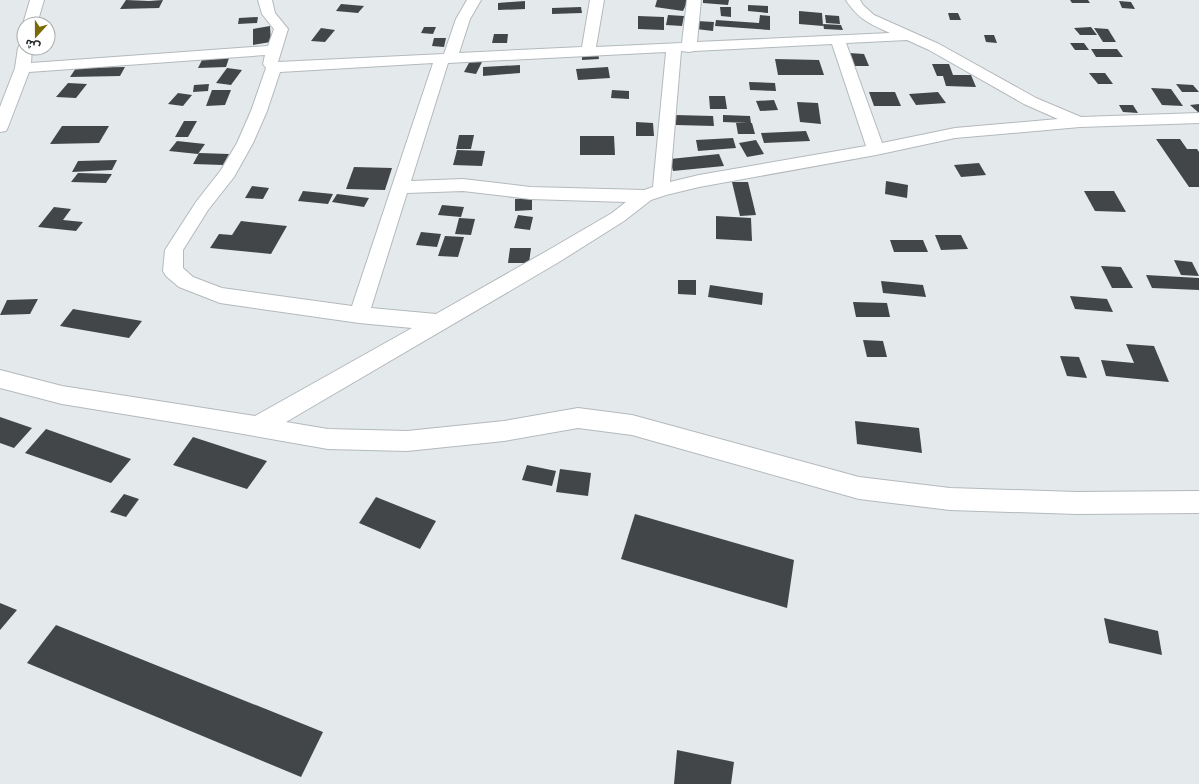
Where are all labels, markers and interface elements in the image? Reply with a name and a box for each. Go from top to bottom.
north arrow [16,16,56,56]
text: ش [23,35,42,56]

